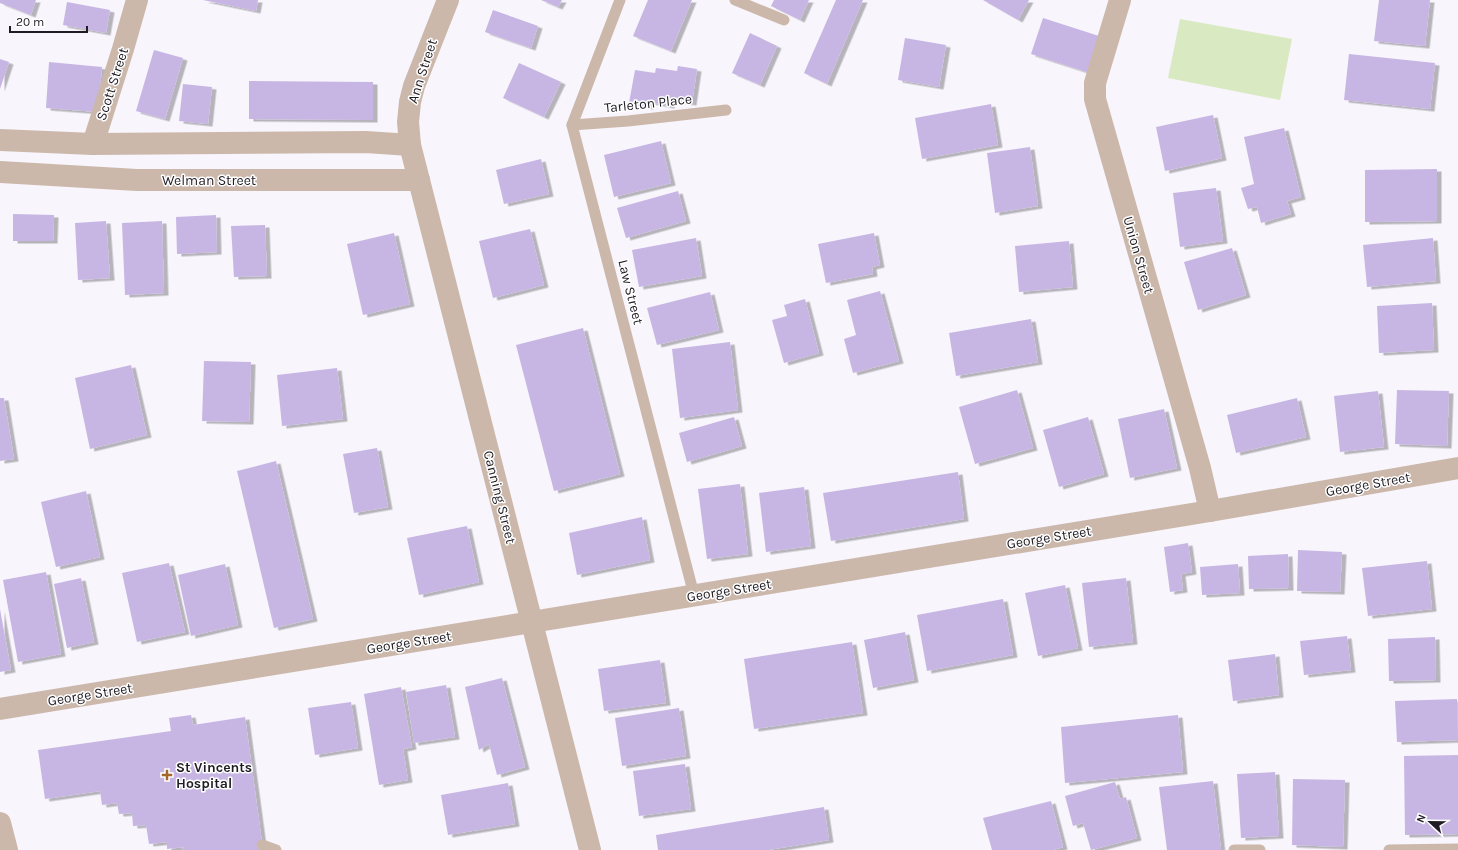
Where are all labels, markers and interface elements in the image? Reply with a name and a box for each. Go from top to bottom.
scale bar [10,8,87,34]
text: 20 m [16,15,44,29]
street label: Ann Street [404,37,441,106]
street label: Scott Street [93,46,132,123]
street label: Tarleton Place [603,90,693,117]
street label: Welman Street [162,172,256,189]
street label: Union Street [1119,215,1158,296]
street label: Law Street [614,258,647,326]
street label: Canning Street [480,449,519,545]
street label: George Street [1324,469,1412,500]
street label: George Street [1006,522,1093,553]
street label: George Street [686,575,773,606]
street label: George Street [366,627,453,658]
street label: George Street [47,679,134,710]
place label: St Vincents Hospital [176,759,252,792]
marker: St Vincents Hospital [161,769,173,781]
north arrow [1410,802,1450,842]
text: N [1414,812,1429,825]

